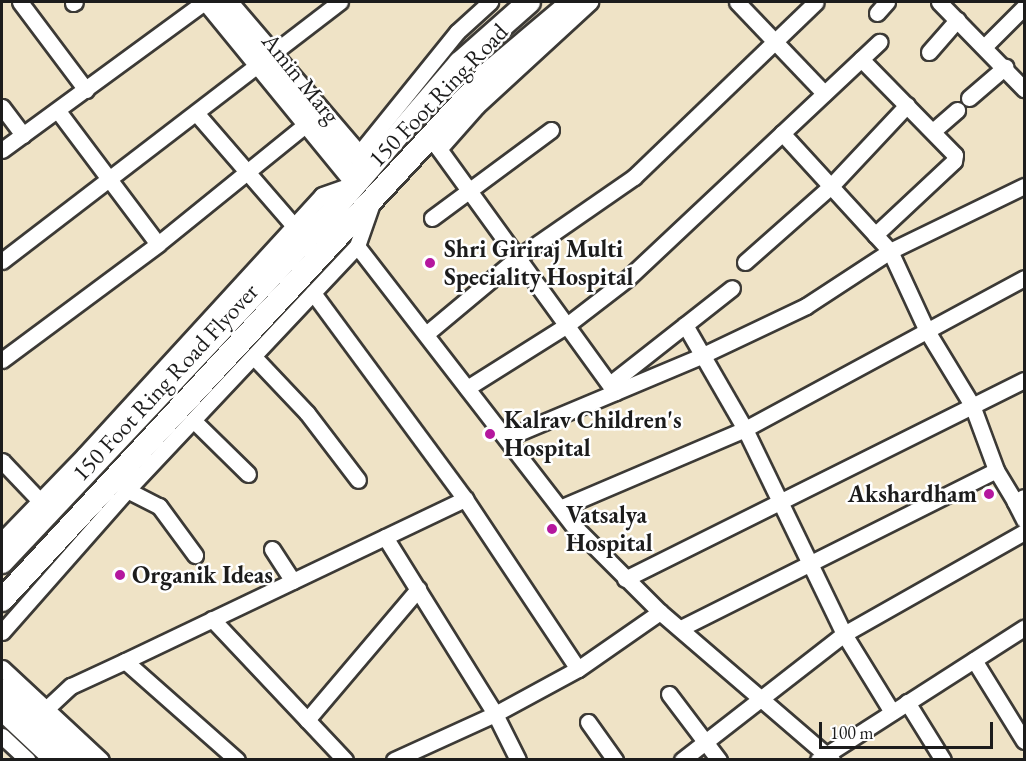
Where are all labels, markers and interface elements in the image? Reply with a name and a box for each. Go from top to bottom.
street label: 150 Foot Ring Road [362,17,514,173]
street label: Amin Marg [256,27,346,129]
place label: Shri Giriraj Multi Speciality Hospital [444,235,633,291]
marker: Shri Giriraj Multi Speciality Hospital [421,254,439,272]
street label: 150 Foot Ring Road Flyover [66,277,264,487]
place label: Kalrav Children's Hospital [504,406,682,462]
marker: Kalrav Children's Hospital [481,425,499,443]
place label: Akshardham [848,480,977,508]
marker: Akshardham [982,487,996,501]
place label: Vatsalya Hospital [566,501,653,557]
marker: Vatsalya Hospital [543,520,561,538]
place label: Organik Ideas [132,561,273,589]
marker: Organik Ideas [113,568,127,582]
scale bar [822,710,996,748]
text: 100 m [830,721,874,744]

